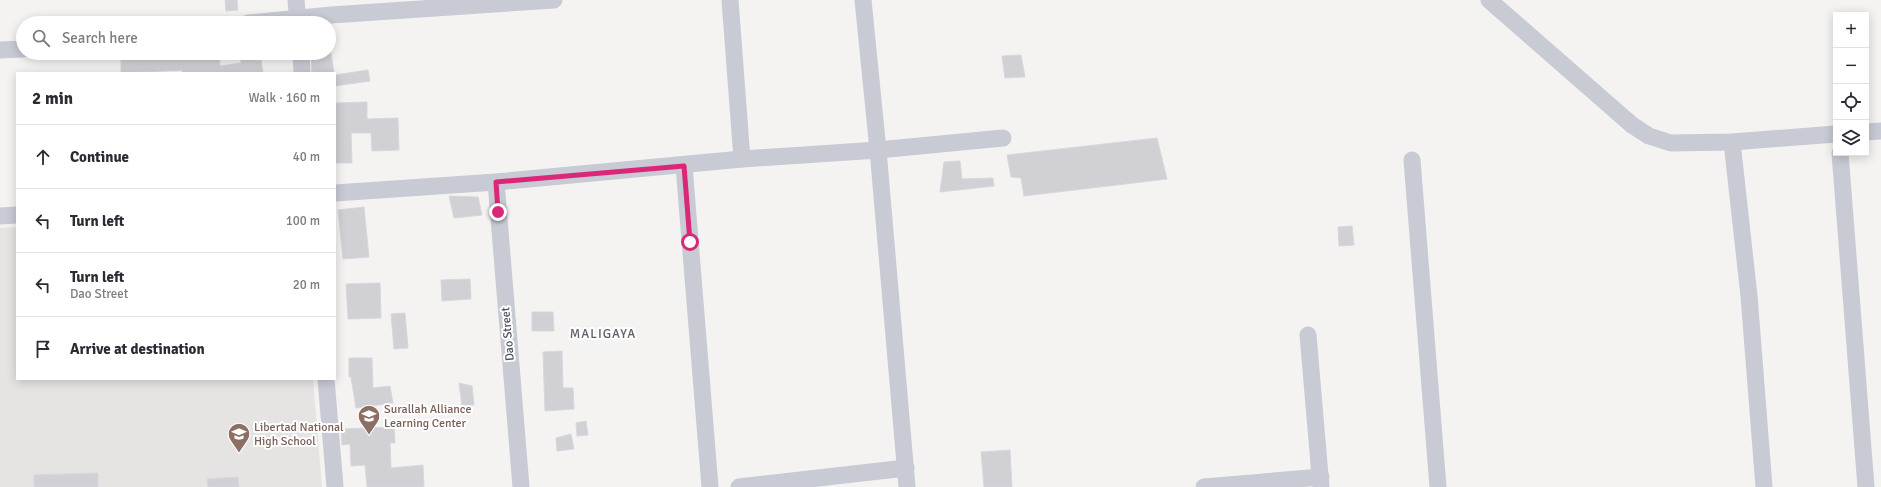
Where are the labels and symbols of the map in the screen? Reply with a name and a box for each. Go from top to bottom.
route end [489,203,507,221]
route start [681,233,699,251]
street label: Dao Street [498,307,518,361]
district label: MALIGAYA [570,326,636,342]
place label: Surallah Alliance Learning Center [384,402,471,431]
school or university icon: Surallah Alliance Learning Center [356,403,382,436]
place label: Libertad National High School [254,420,344,449]
school or university icon: Libertad National High School [226,421,252,454]

